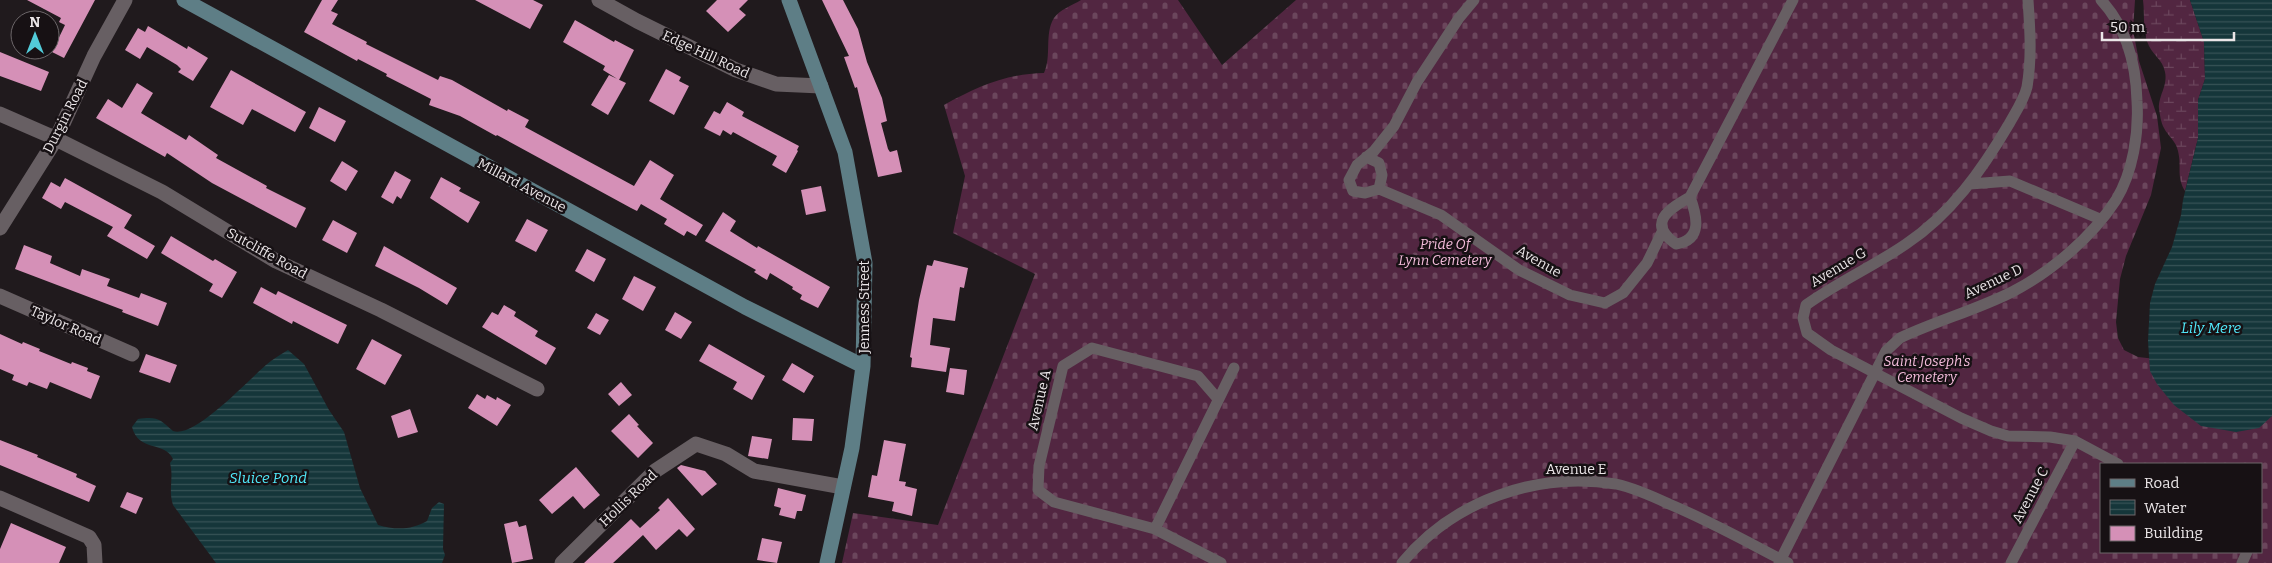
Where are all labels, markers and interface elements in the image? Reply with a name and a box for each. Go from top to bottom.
north arrow [10,10,60,60]
scale bar [2102,10,2234,42]
text: N [30,14,41,31]
text: 50 m [2110,18,2146,36]
street label: Edge Hill Road [660,27,752,82]
street label: Durgin Road [40,76,91,156]
street label: Millard Avenue [474,155,569,216]
street label: Sutcliffe Road [223,224,310,283]
park label: Pride Of Lynn Cemetery [1398,236,1493,269]
street label: Avenue [1513,242,1564,281]
street label: Avenue G [1807,244,1869,291]
street label: Jenness Street [856,260,873,355]
street label: Avenue D [1961,261,2025,302]
street label: Taylor Road [28,302,104,349]
water label: Lily Mere [2181,319,2242,337]
park label: Saint Joseph's Cemetery [1884,353,1971,386]
street label: Avenue A [1024,368,1055,432]
street label: Avenue E [1546,461,1606,478]
legend [2100,463,2262,553]
street label: Avenue C [2009,464,2052,526]
street label: Hollis Road [596,467,661,530]
water label: Sluice Pond [229,469,307,487]
text: Road [2144,474,2179,492]
text: Water [2144,499,2187,517]
text: Building [2144,524,2203,542]

